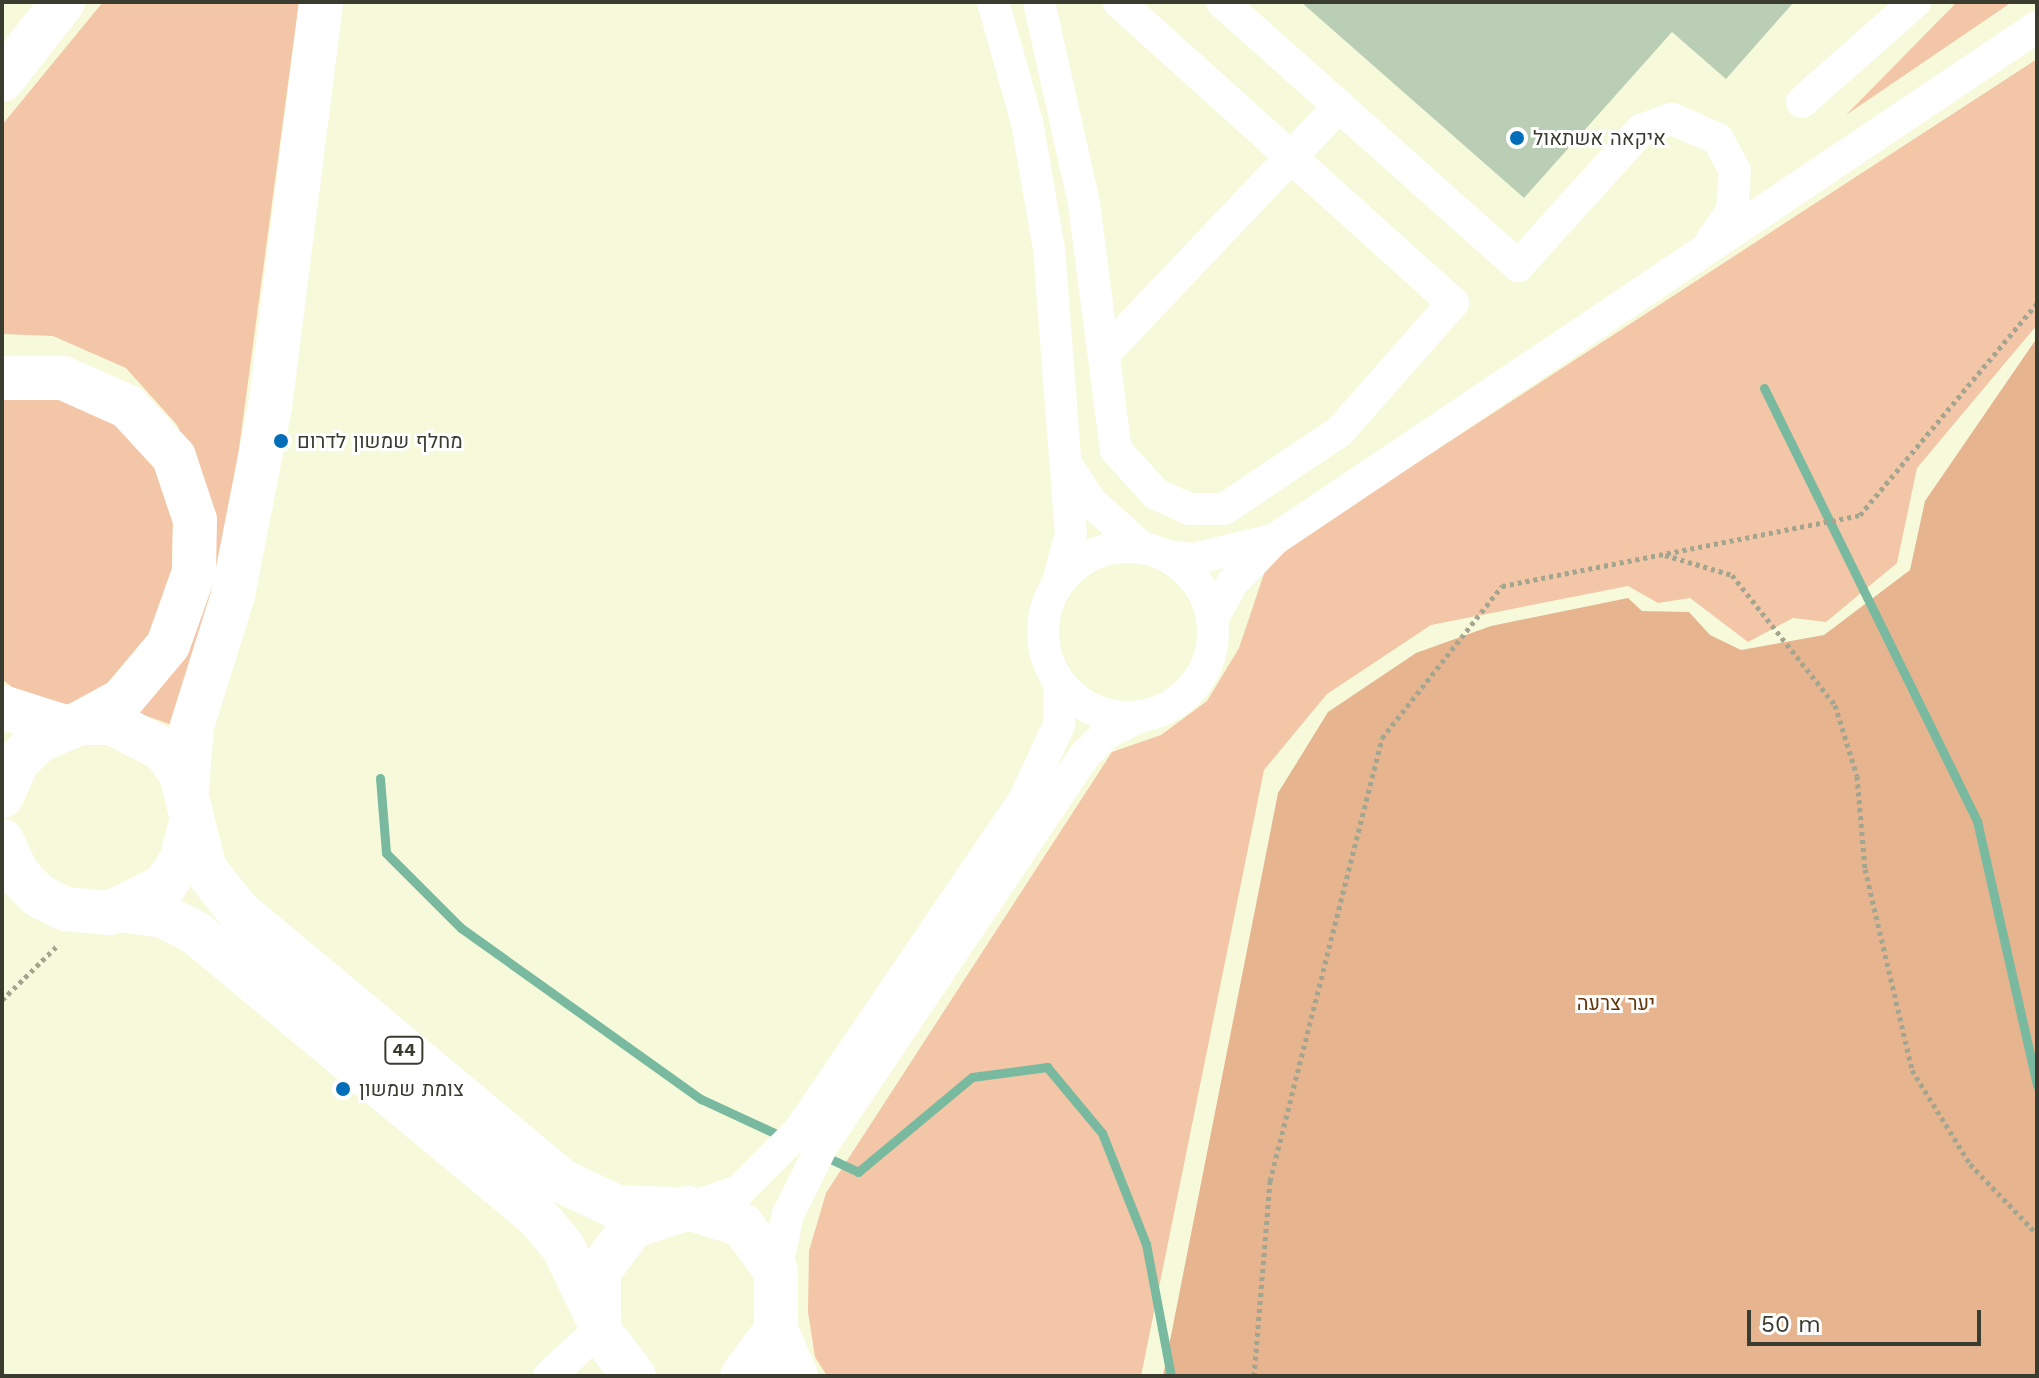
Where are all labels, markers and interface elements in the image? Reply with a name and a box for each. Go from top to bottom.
place label: איקאה אשתאול [1533,126,1666,150]
marker: איקאה אשתאול [1508,129,1526,147]
place label: מחלף שמשון לדרום [297,429,463,453]
marker: מחלף שמשון לדרום [272,432,290,450]
park label: יער צרעה [1577,991,1655,1015]
road number: 44 [384,1036,424,1064]
place label: צומת שמשון [359,1077,464,1101]
marker: צומת שמשון [334,1080,352,1098]
scale bar [1751,1294,1985,1344]
text: 50 m [1761,1310,1821,1338]

